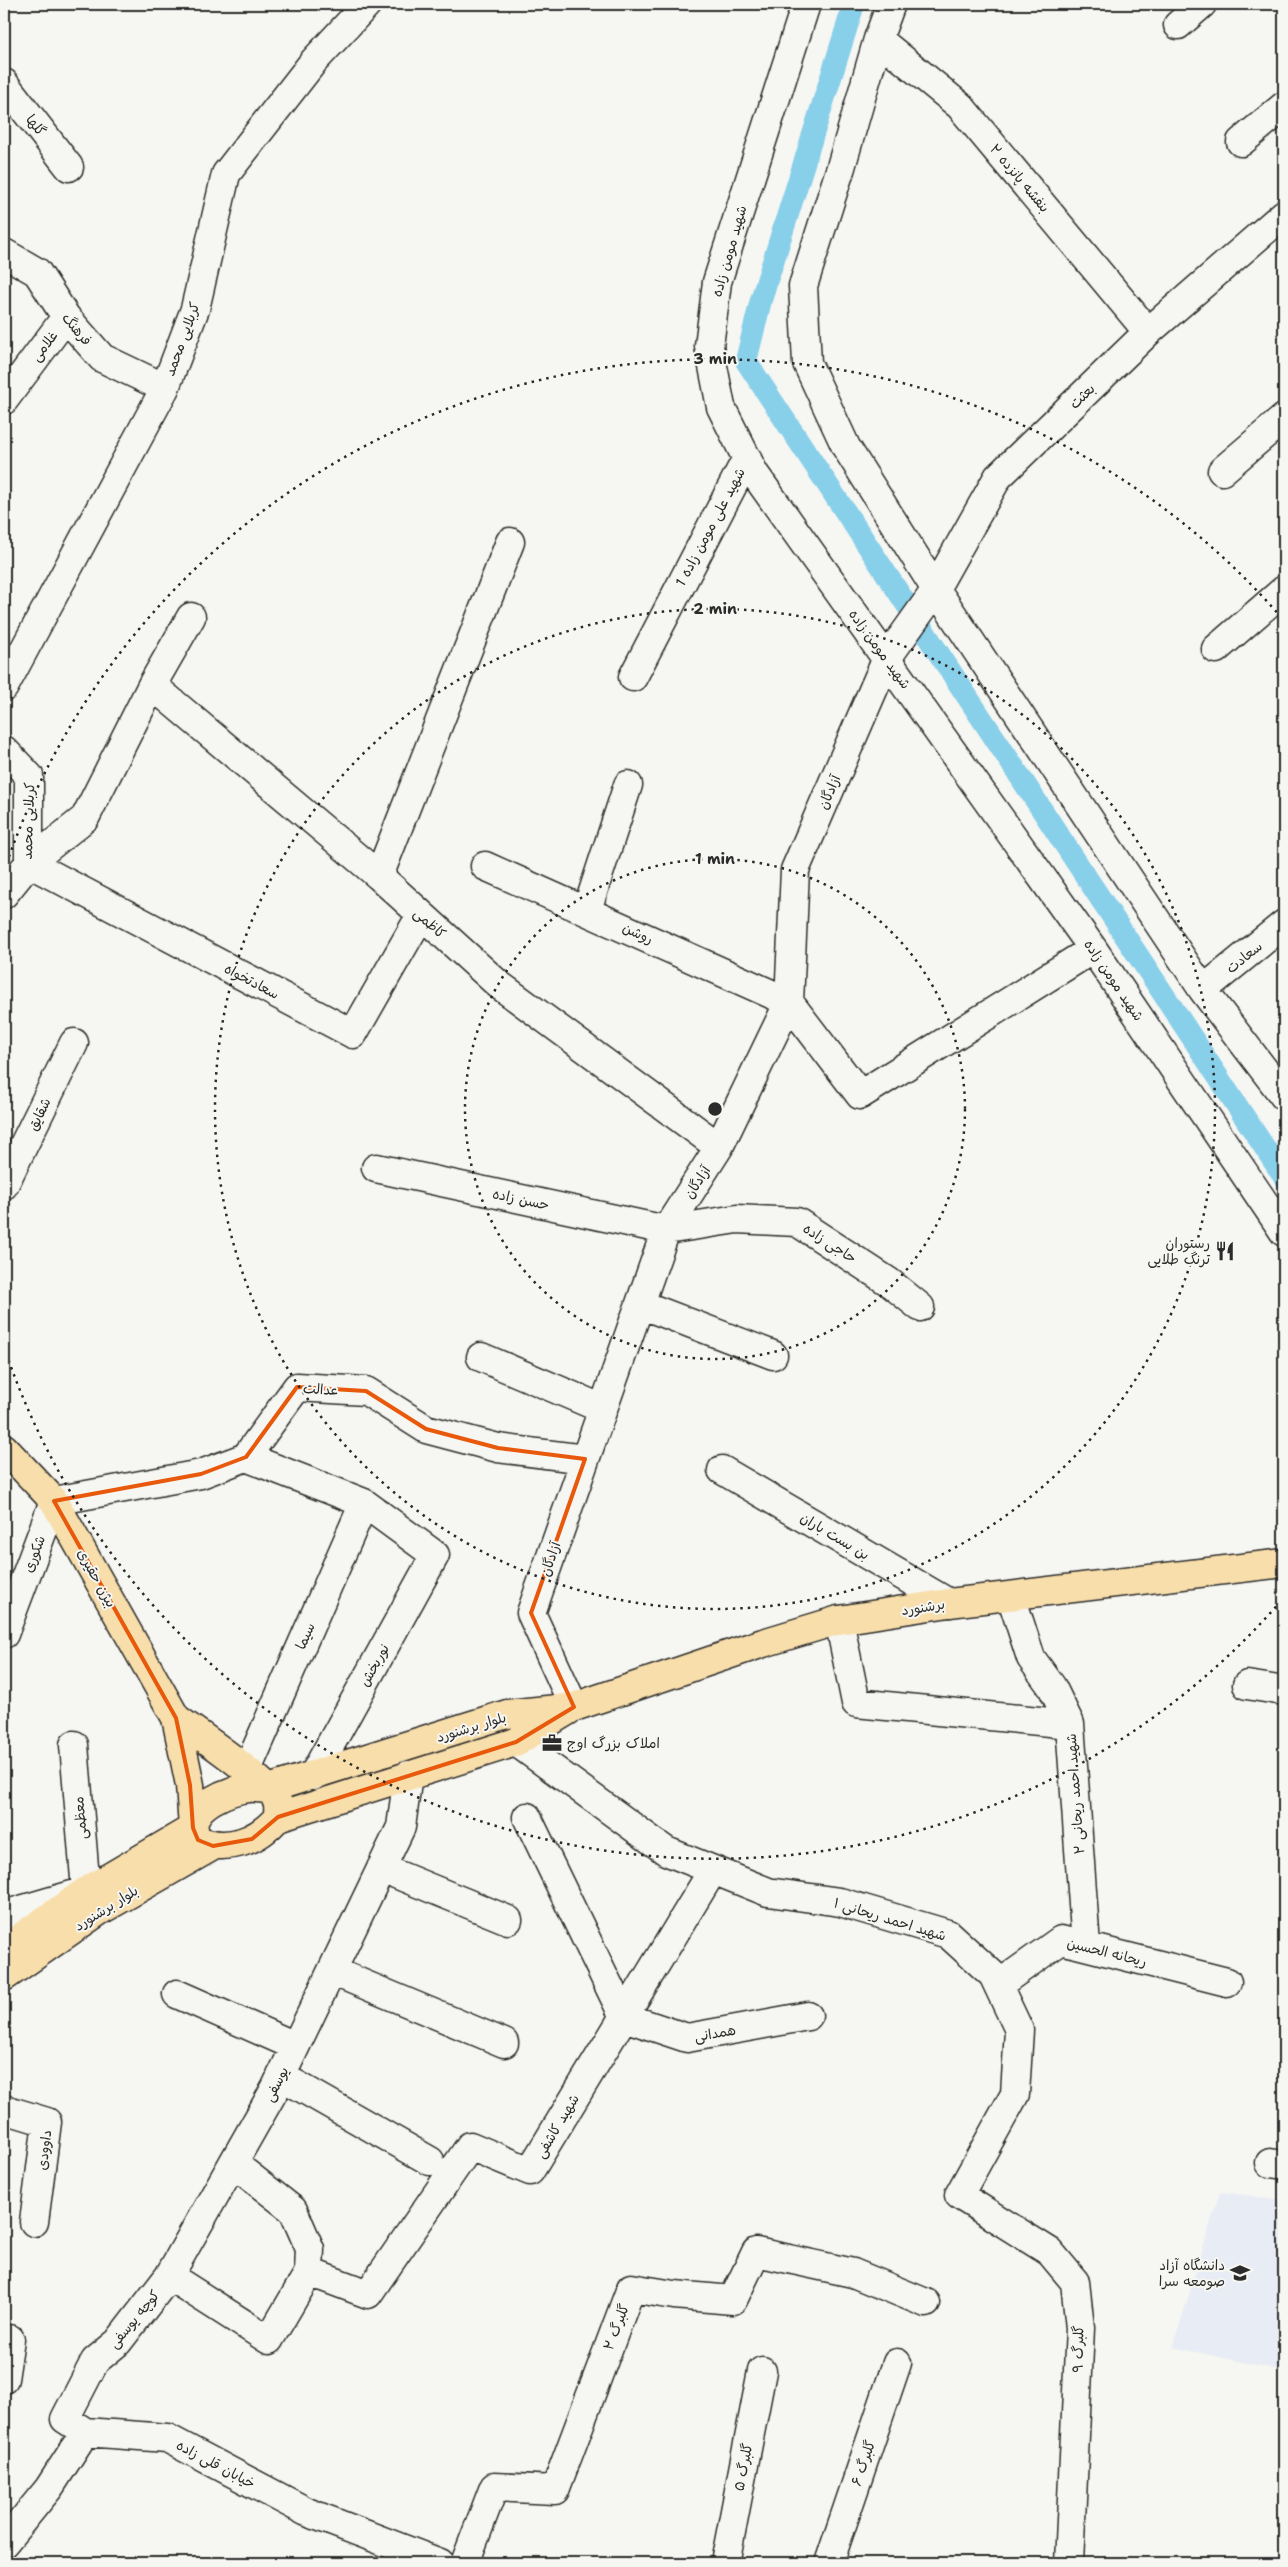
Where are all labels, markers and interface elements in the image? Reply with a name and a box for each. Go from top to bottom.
street label: گلها [22,111,50,139]
street label: بنفشه پانزده ۲ [985,140,1054,217]
street label: شهید مومن زاده [707,203,751,299]
street label: کربلایی محمد [160,300,204,378]
street label: فرهنگ [58,309,96,349]
street label: غلامی [27,327,61,365]
text: 3 min [693,349,737,369]
street label: بعثت [1065,379,1099,413]
street label: شهید علی مومن زاده 1 [671,465,749,589]
text: 2 min [693,599,737,619]
street label: شهید مومن زاده [845,606,915,692]
street label: آزادگان [814,772,844,812]
street label: کربلایی محمد [18,782,38,860]
text: 1 min [695,849,735,869]
street label: کاظمی [410,904,450,942]
street label: روشن [620,918,656,948]
street label: شهید مومن زاده [1080,936,1148,1024]
street label: سعادت [1222,937,1266,977]
street label: سعادتخواه [221,959,283,1003]
street label: شقایق [23,1095,55,1133]
centre of rings [706,1100,724,1118]
street label: آزادگان [680,1162,715,1202]
street label: حسن زاده [491,1184,551,1214]
street label: حاجی زاده [800,1219,860,1267]
place label: رستوران ترنگ طلایی [1148,1234,1211,1268]
restaurant icon: رستوران ترنگ طلایی [1214,1240,1236,1262]
street label: عدالت [303,1379,339,1399]
street label: بن بست باران [797,1508,873,1564]
street label: شکوری [19,1533,49,1575]
street label: آزادگان [536,1539,565,1579]
street label: بیژن حقیری [74,1546,120,1610]
street label: برشنورد [900,1595,946,1619]
street label: سیما [291,1620,319,1652]
street label: نوربخش [355,1641,393,1689]
street label: بلوار برشنورد [434,1708,508,1746]
office icon: املاک بزرگ اوج [541,1732,563,1754]
street label: شهید احمد ریحانی ۲ [1062,1733,1088,1855]
place label: املاک بزرگ اوج [567,1734,660,1753]
street label: معظمی [69,1796,91,1840]
street label: بلوار برشنورد [71,1881,141,1935]
street label: شهید احمد ریحانی ۱ [831,1893,949,1945]
street label: ریحانه الحسین [1065,1933,1149,1971]
street label: همدانی [693,2021,737,2045]
street label: یوسفی [260,2063,292,2105]
street label: شهید کاشفی [531,2091,583,2161]
street label: داوودی [33,2129,55,2171]
place label: دانشگاه آزاد صومعه سرا [1159,2256,1225,2290]
school or university icon: دانشگاه آزاد صومعه سرا [1229,2262,1251,2284]
street label: کوچه یوسفی [104,2286,164,2352]
street label: گلبرگ ۲ [599,2301,633,2353]
street label: گلبرگ ۹ [1069,2325,1087,2373]
street label: خیابان قلی زاده [173,2436,259,2492]
street label: گلبرگ ۶ [847,2438,879,2488]
street label: گلبرگ ۵ [730,2442,756,2492]

